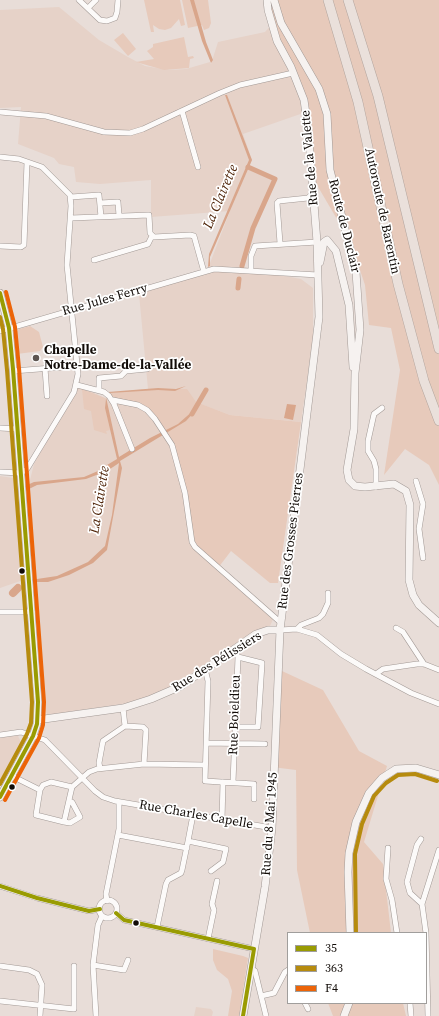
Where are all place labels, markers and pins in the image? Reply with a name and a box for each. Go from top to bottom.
place label: Chapelle Notre-Dame-de-la-Vallée [44,343,191,374]
marker: Chapelle Notre-Dame-de-la-Vallée [31,353,41,363]
unlabelled marker [17,566,27,576]
unlabelled marker [7,782,17,792]
unlabelled marker [131,918,141,928]

